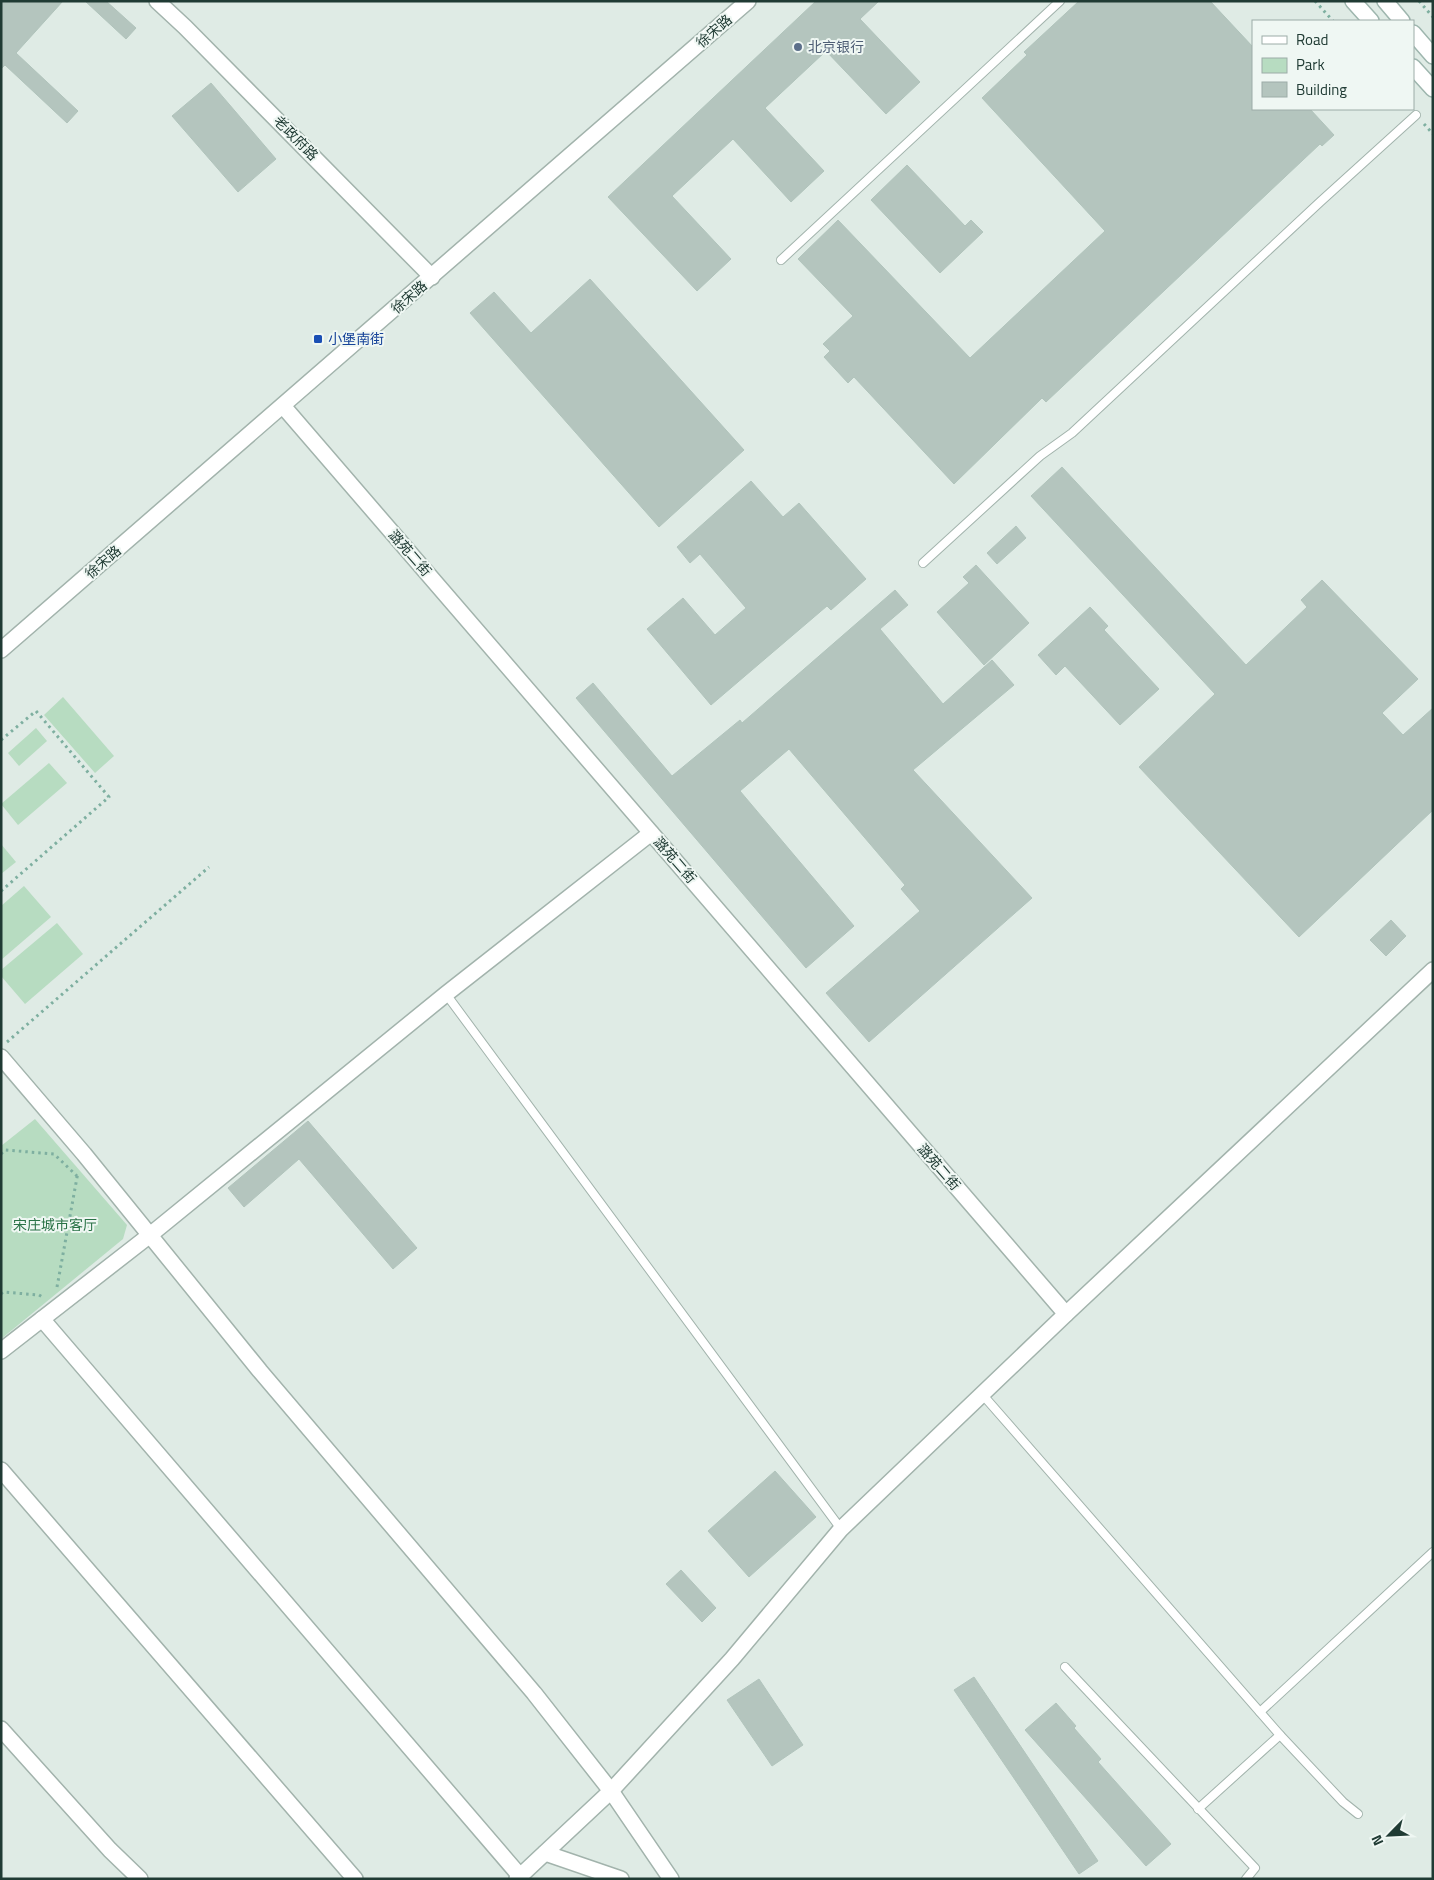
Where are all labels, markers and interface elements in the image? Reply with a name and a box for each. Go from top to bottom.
street label: 徐宋路 [691,9,736,52]
legend [1252,20,1414,110]
text: Road [1296,28,1328,51]
place label: 北京银行 [808,36,864,57]
marker: 北京银行 [792,41,804,53]
text: Park [1296,53,1325,76]
text: Building [1296,78,1347,101]
street label: 老政府路 [269,110,324,165]
street label: 徐宋路 [386,275,431,318]
place label: 小堡南街 [328,328,384,349]
marker: 小堡南街 [312,333,324,345]
street label: 潞苑二街 [384,525,437,581]
street label: 徐宋路 [80,540,125,583]
street label: 潞苑二街 [649,832,702,888]
street label: 潞苑二街 [913,1139,966,1195]
park label: 宋庄城市客厅 [13,1214,97,1235]
north arrow [1364,1810,1414,1860]
text: N [1365,1832,1388,1849]

